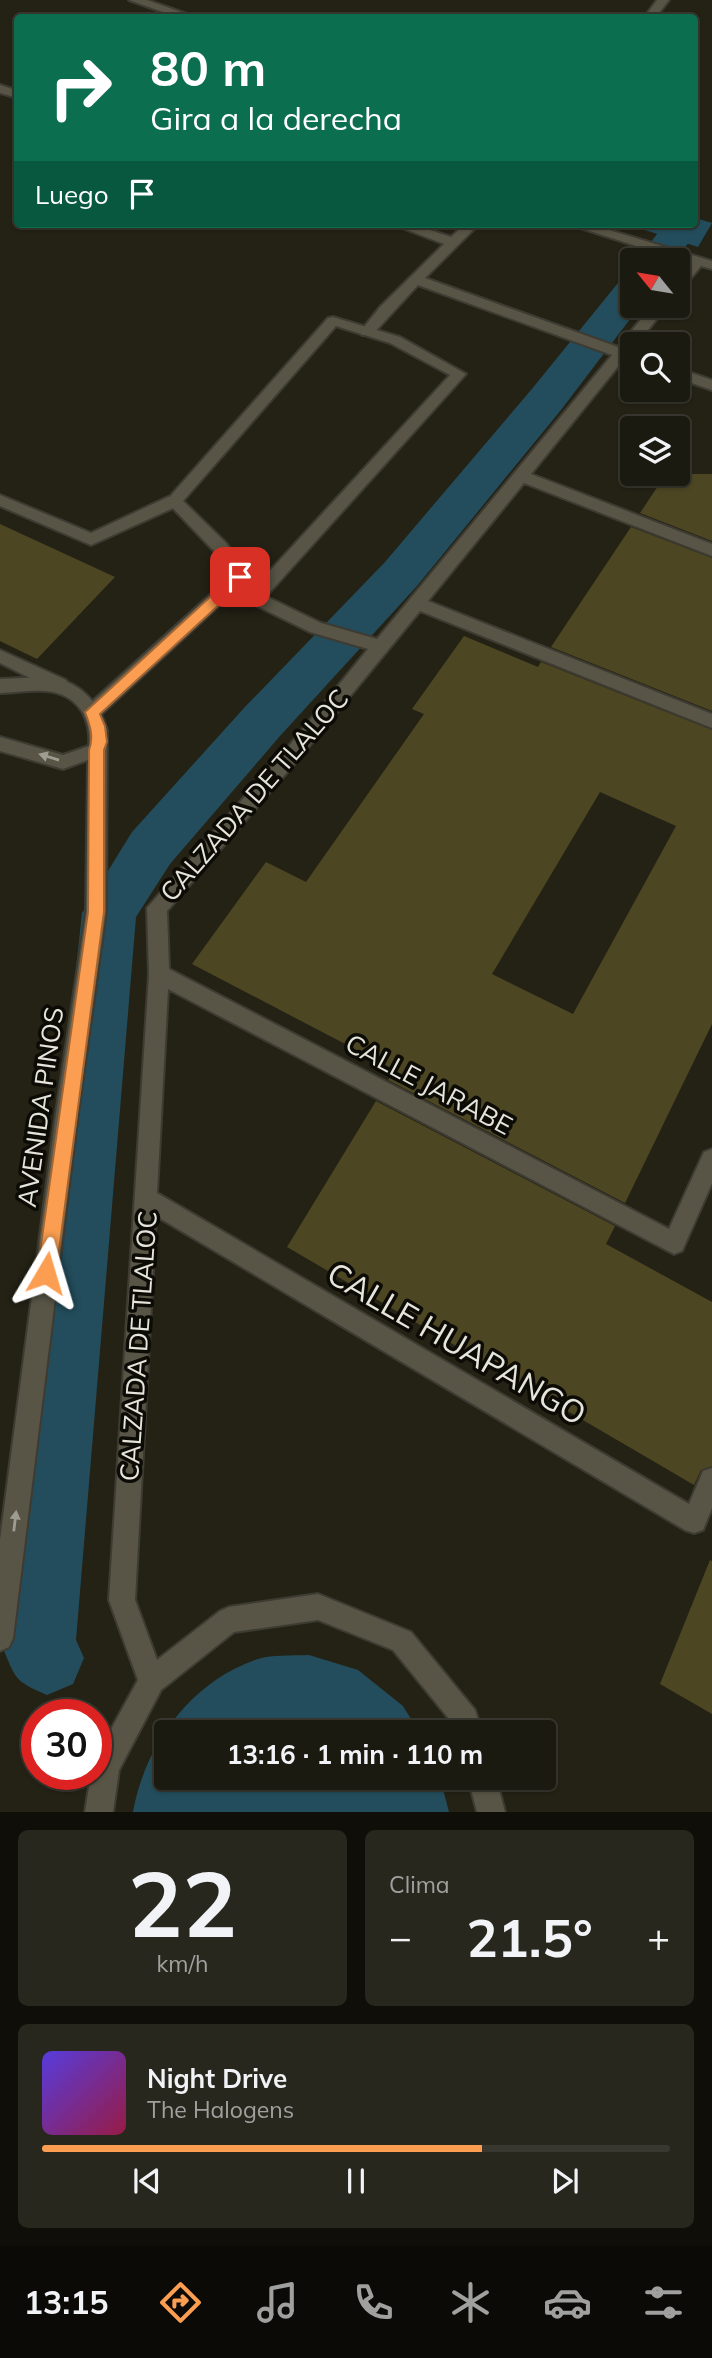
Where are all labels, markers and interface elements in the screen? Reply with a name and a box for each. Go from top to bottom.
text: 80 m [150,37,266,98]
icon: right [35,42,126,133]
text: Gira a la derecha [150,98,402,138]
icon: arrive [123,175,161,213]
text: Luego [35,178,109,211]
north arrow [620,248,690,318]
map controls [620,248,690,486]
button: search [620,332,690,402]
button: layers [620,416,690,486]
pin [210,547,270,607]
icon: arrive [221,558,259,596]
street label: CALZADA DE TLALOC [153,682,355,908]
one-way arrow [38,752,59,762]
street label: AVENIDA PINOS [10,1005,70,1209]
street label: CALLE JARABE [340,1026,518,1142]
street label: CALZADA DE TLALOC [112,1210,164,1482]
position arrow [9,1236,83,1310]
street label: CALLE HUAPANGO [320,1253,594,1433]
one-way arrow [9,1510,20,1532]
speed limit sign: 30 [21,1699,112,1790]
text: 13:16 · 1 min · 110 m [227,1738,483,1771]
text: 22 [128,1846,237,1960]
text: Clima [389,1870,450,1899]
text: 21.5° [466,1905,593,1970]
text: − [389,1913,412,1961]
text: + [647,1913,670,1961]
text: km/h [156,1949,209,1978]
text: Night Drive [147,2062,287,2095]
text: The Halogens [147,2095,294,2124]
icon: previous [128,2162,166,2200]
icon: pause [337,2162,375,2200]
icon: next [546,2162,584,2200]
icon: directions [156,2278,205,2327]
icon: music [253,2278,302,2327]
icon: phone [349,2278,398,2327]
icon: climate [446,2278,495,2327]
icon: car [543,2278,592,2327]
icon: filters [639,2278,688,2327]
text: 13:15 [24,2282,109,2322]

